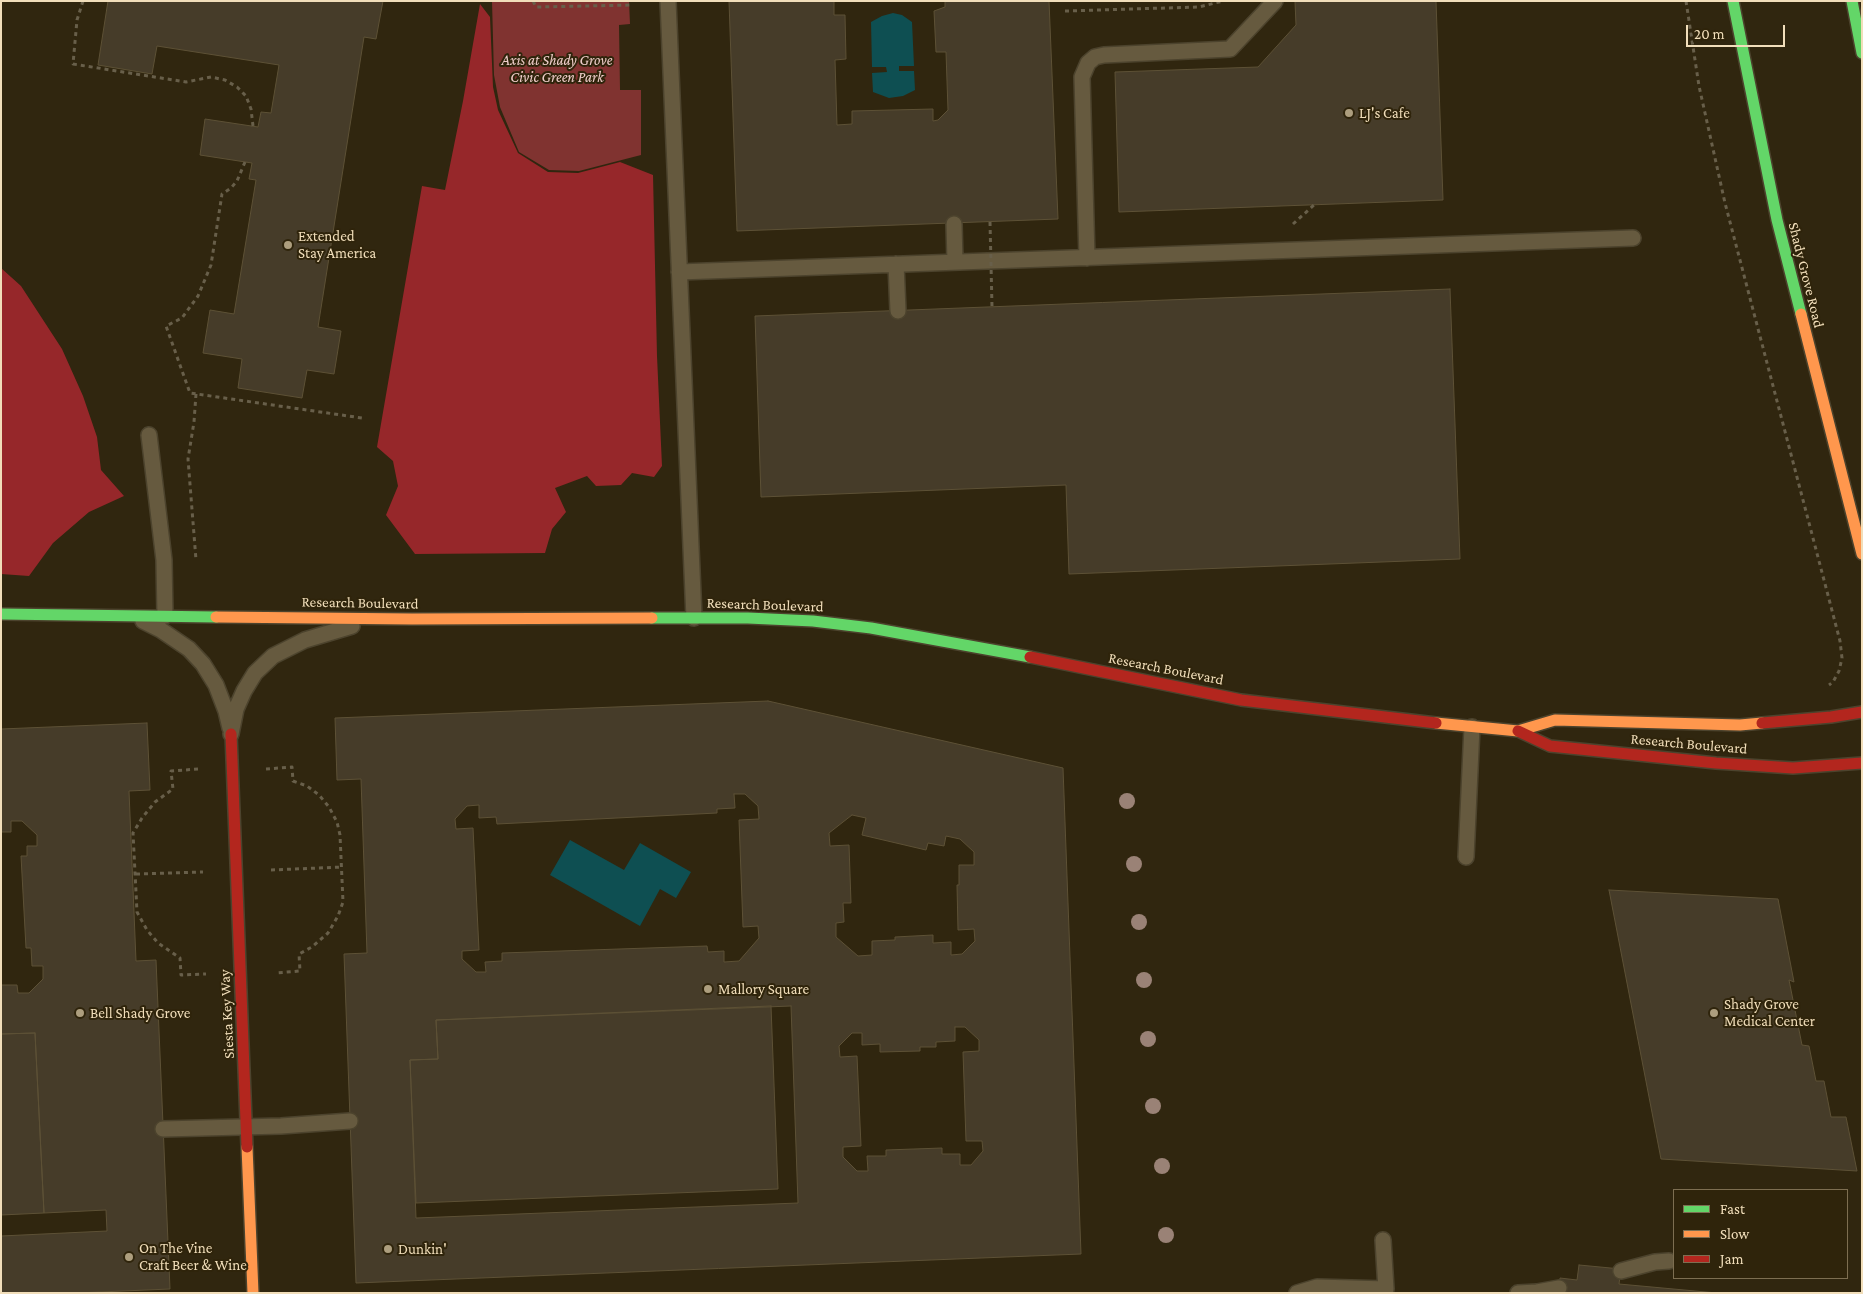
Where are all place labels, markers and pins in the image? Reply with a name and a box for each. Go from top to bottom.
place label: LJ's Cafe [1359,104,1410,122]
marker: LJ's Cafe [1343,107,1355,119]
place label: Extended Stay America [298,227,376,262]
marker: Extended Stay America [282,239,294,251]
place label: Mallory Square [718,980,809,998]
marker: Mallory Square [702,983,714,995]
place label: Shady Grove Medical Center [1724,995,1815,1030]
place label: Bell Shady Grove [90,1004,190,1022]
marker: Bell Shady Grove [74,1007,86,1019]
marker: Shady Grove Medical Center [1708,1007,1720,1019]
place label: On The Vine Craft Beer & Wine [139,1239,247,1274]
place label: Dunkin' [398,1240,447,1258]
marker: Dunkin' [382,1243,394,1255]
marker: On The Vine Craft Beer & Wine [123,1251,135,1263]

